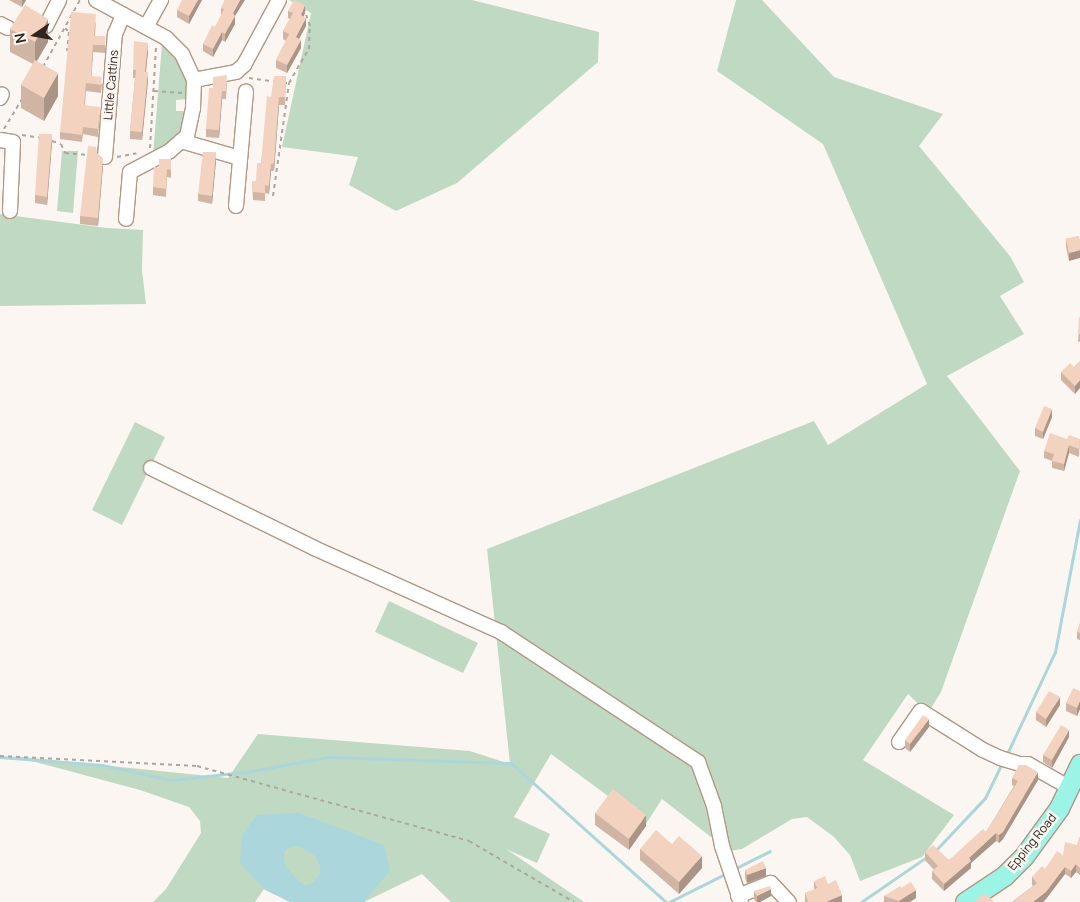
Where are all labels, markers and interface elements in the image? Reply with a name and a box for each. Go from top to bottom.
north arrow [10,10,60,60]
text: N [10,31,30,45]
street label: Little Cattins [101,49,121,121]
street label: Epping Road [1005,811,1059,873]

